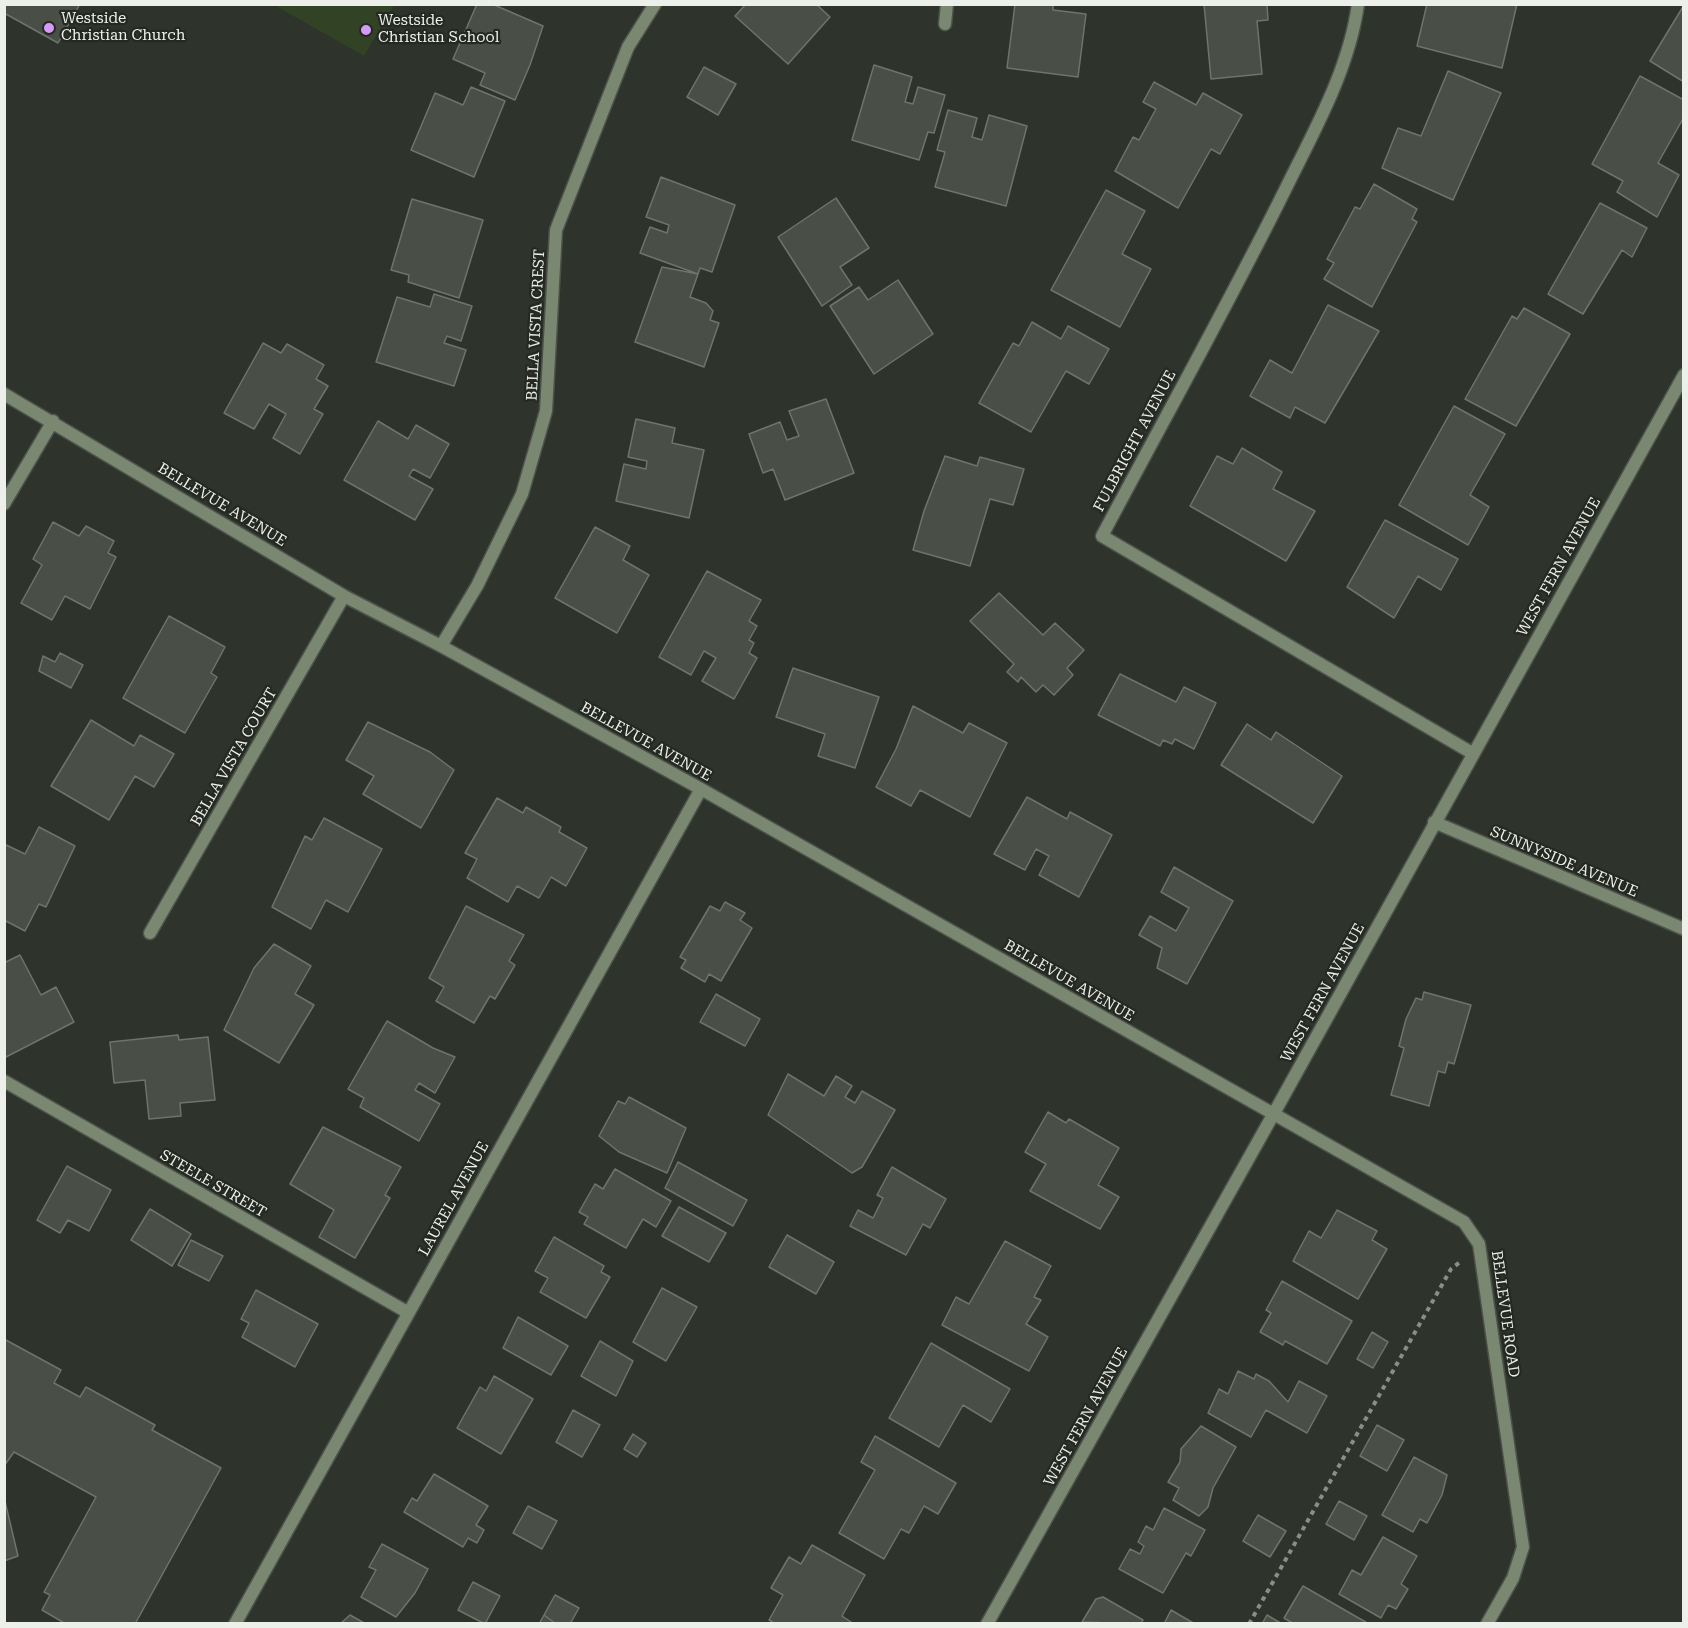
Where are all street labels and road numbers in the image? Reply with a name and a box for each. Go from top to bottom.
street label: BELLA VISTA CREST [523,249,549,401]
street label: FULBRIGHT AVENUE [1090,367,1180,515]
street label: BELLEVUE AVENUE [154,459,290,551]
street label: WEST FERN AVENUE [1513,494,1605,640]
street label: BELLA VISTA COURT [187,685,281,829]
street label: BELLEVUE AVENUE [577,698,715,786]
street label: SUNNYSIDE AVENUE [1487,823,1641,901]
street label: WEST FERN AVENUE [1277,920,1369,1066]
street label: BELLEVUE AVENUE [1001,936,1137,1026]
street label: LAUREL AVENUE [415,1139,493,1259]
street label: STEELE STREET [157,1146,269,1222]
street label: BELLEVUE ROAD [1487,1249,1523,1379]
street label: WEST FERN AVENUE [1040,1344,1132,1490]

